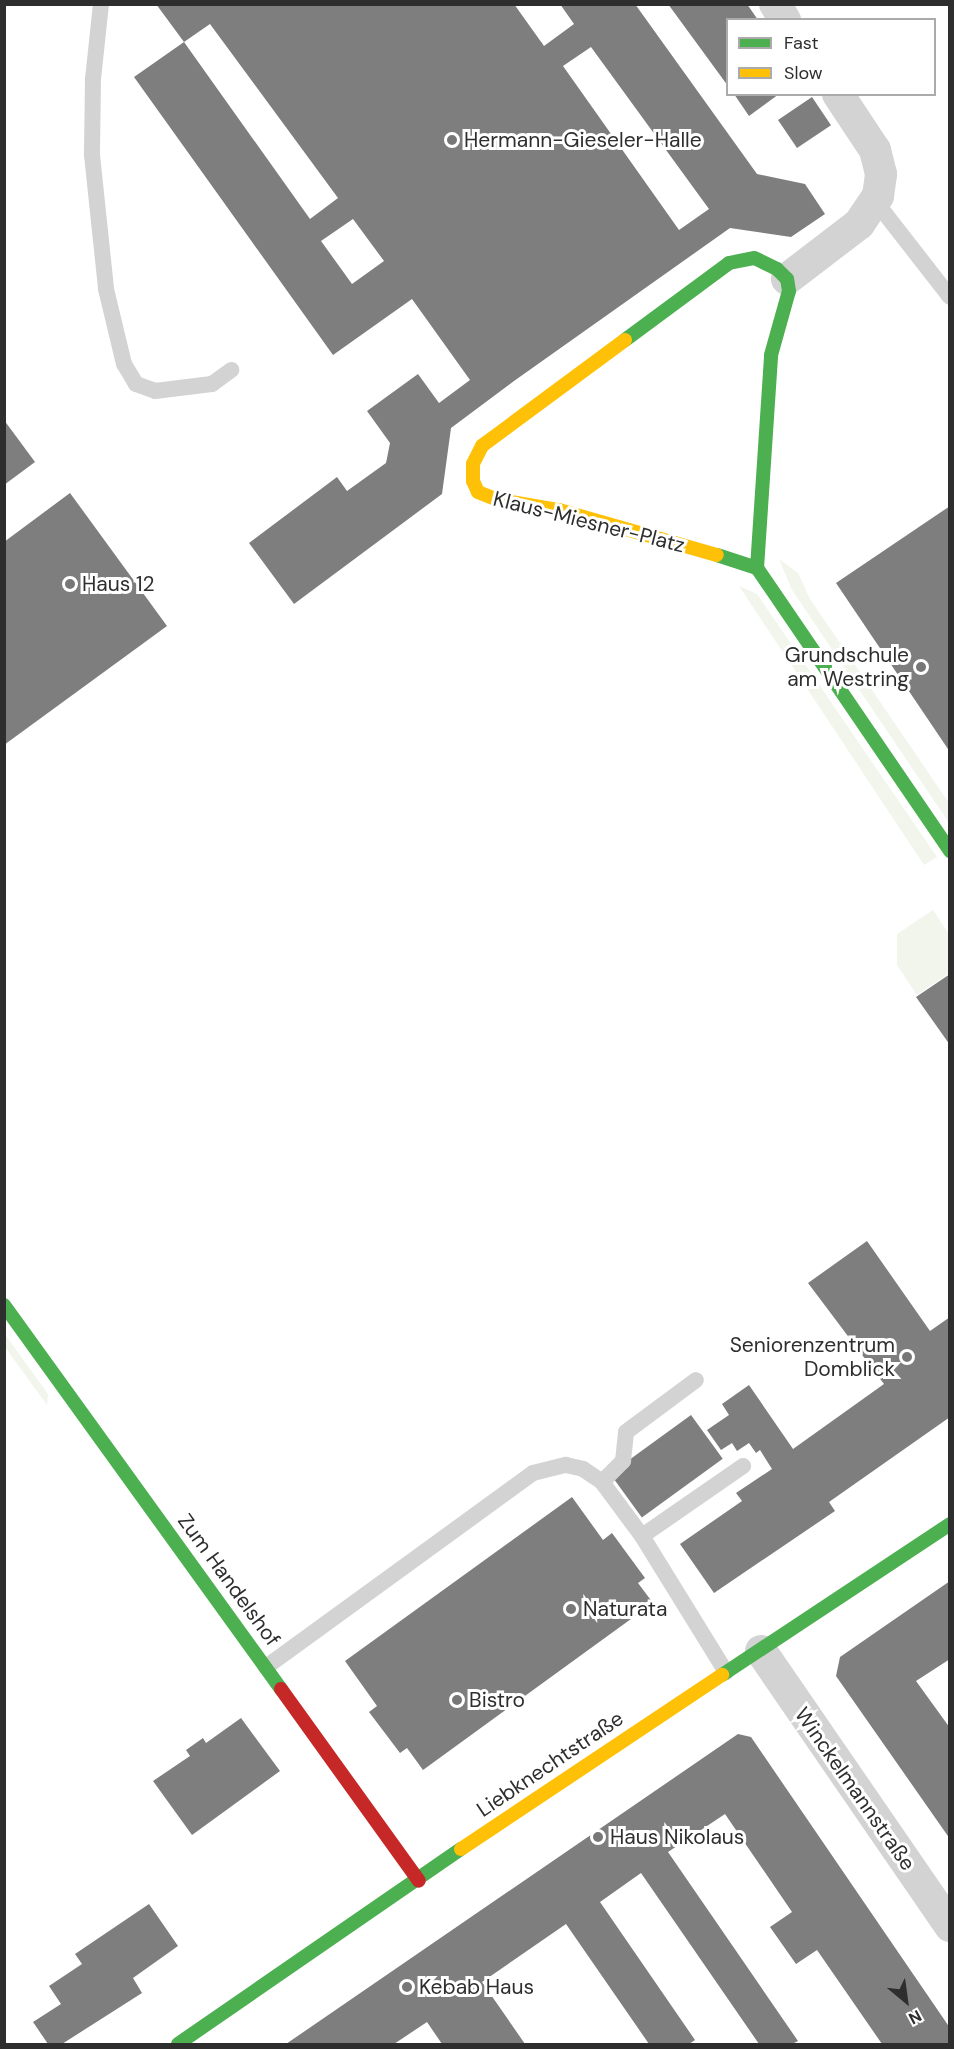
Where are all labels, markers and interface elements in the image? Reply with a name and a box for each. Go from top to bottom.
legend [726,18,936,96]
text: Fast [784,31,819,55]
text: Slow [784,61,823,85]
place label: Hermann-Gieseler-Halle [464,127,702,153]
marker: Hermann-Gieseler-Halle [445,133,459,147]
street label: Klaus-Miesner-Platz [491,486,687,558]
place label: Haus 12 [82,571,155,597]
marker: Haus 12 [63,577,77,591]
place label: Grundschule am Westring [785,642,909,692]
marker: Grundschule am Westring [914,660,928,674]
place label: Seniorenzentrum Domblick [730,1332,895,1382]
marker: Seniorenzentrum Domblick [900,1350,914,1364]
street label: Zum Handelshof [173,1509,285,1651]
place label: Naturata [583,1596,667,1622]
marker: Naturata [564,1602,578,1616]
place label: Bistro [469,1687,525,1713]
marker: Bistro [450,1693,464,1707]
street label: Winckelmannstraße [789,1703,921,1875]
street label: Liebknechtstraße [472,1706,628,1822]
place label: Haus Nikolaus [610,1824,744,1850]
marker: Haus Nikolaus [591,1830,605,1844]
north arrow [876,1971,936,2031]
place label: Kebab Haus [419,1974,534,2000]
marker: Kebab Haus [400,1980,414,1994]
text: N [905,2005,925,2029]

